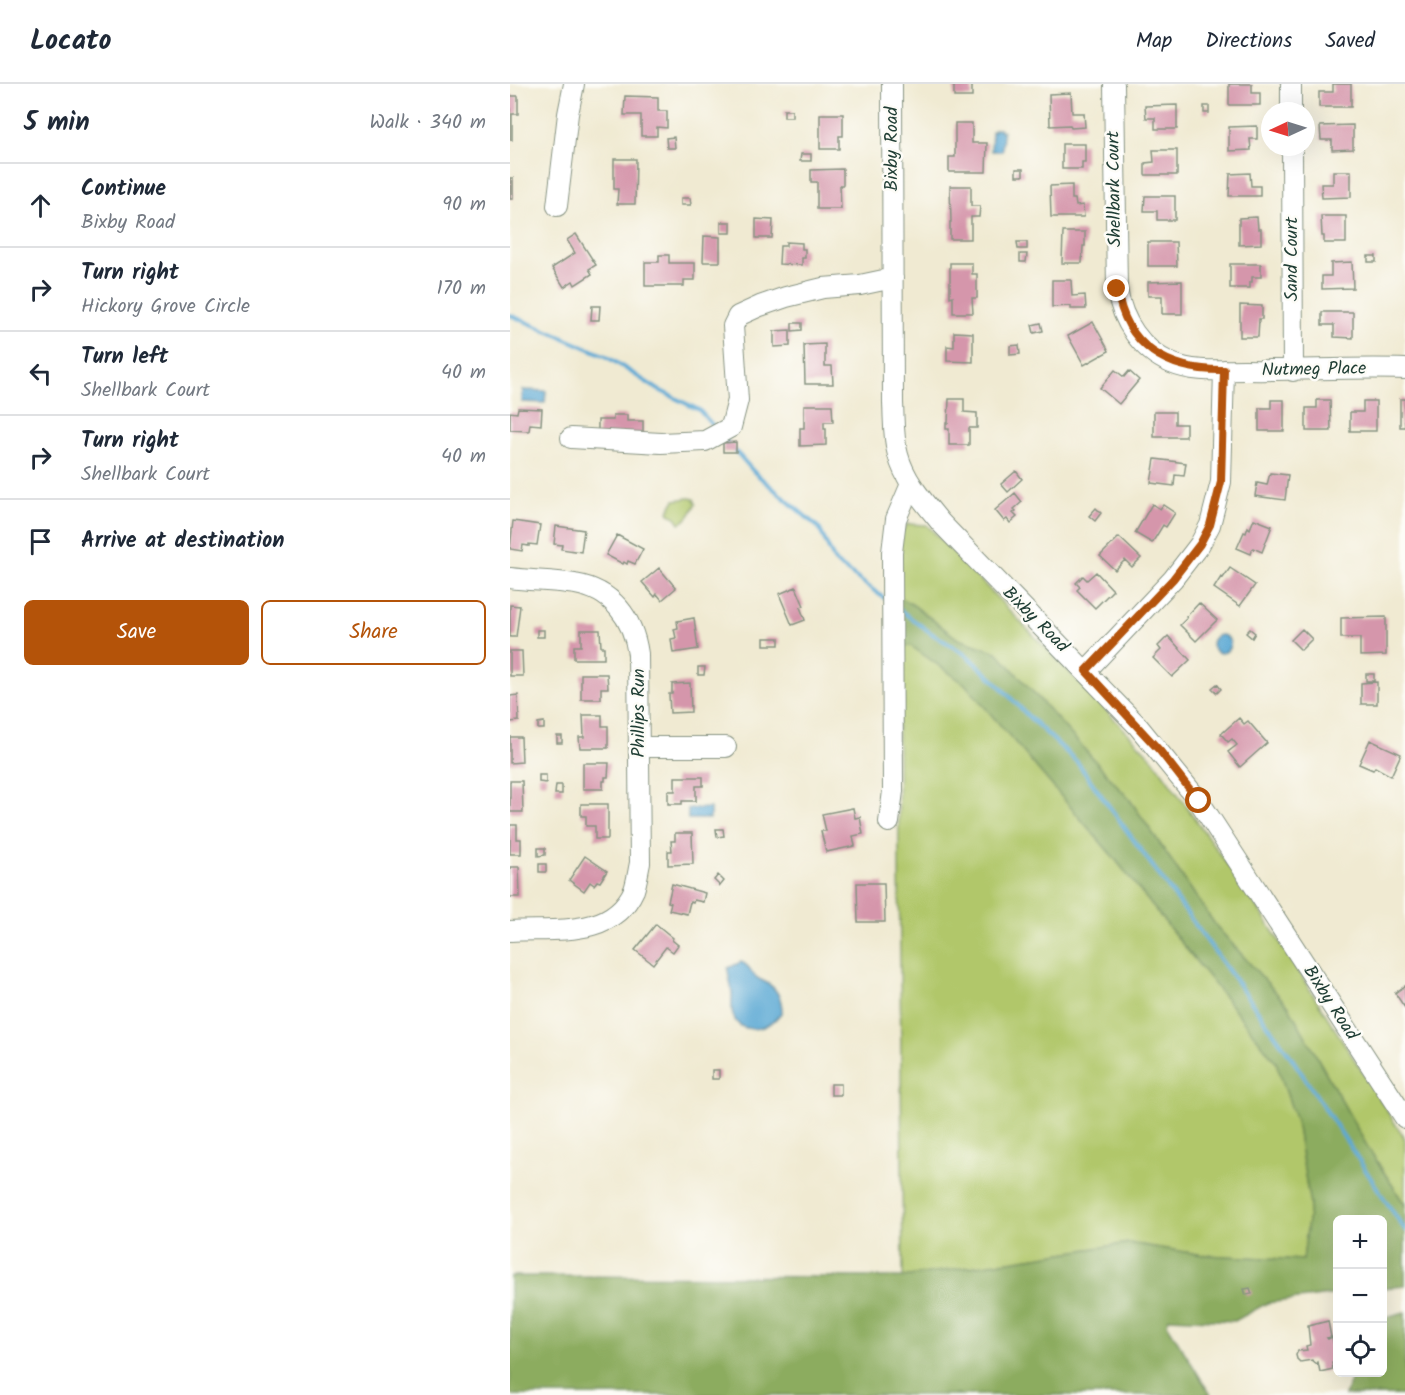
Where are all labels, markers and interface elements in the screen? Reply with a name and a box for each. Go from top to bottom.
text: Locato [30,19,111,64]
text: Map [1136,25,1172,58]
text: Directions [1205,25,1292,58]
text: Saved [1325,25,1375,58]
text: 5 min [24,102,90,144]
north arrow [1261,102,1315,156]
street label: Bixby Road [878,106,907,191]
text: Walk · 340 m [370,107,486,139]
street label: Shellbark Court [1099,130,1131,247]
text: Continue [81,172,166,207]
icon: ahead [24,189,57,222]
text: 90 m [442,189,486,221]
text: Bixby Road [81,207,175,239]
street label: Sand Court [1278,216,1307,301]
text: Turn right [81,256,179,291]
icon: right [24,273,57,306]
text: 170 m [437,273,486,305]
route end [1103,275,1129,301]
text: Hickory Grove Circle [81,291,250,323]
text: Turn left [81,340,168,375]
street label: Nutmeg Place [1261,355,1367,385]
icon: left [24,357,57,390]
text: 40 m [441,357,486,389]
text: Shellbark Court [81,375,210,407]
text: Turn right [81,424,179,459]
icon: right [24,441,57,474]
text: 40 m [441,441,486,473]
text: Shellbark Court [81,459,210,491]
text: Arrive at destination [81,524,284,559]
icon: arrive [24,525,57,558]
street label: Bixby Road [995,580,1076,661]
button: Save [24,600,249,665]
button: Share [261,600,486,665]
street label: Phillips Run [625,668,654,758]
route start [1185,787,1211,813]
street label: Bixby Road [1295,960,1366,1047]
map controls [1333,1215,1387,1377]
button: + [1333,1215,1387,1269]
button: − [1333,1269,1387,1323]
button: locate [1333,1323,1387,1377]

